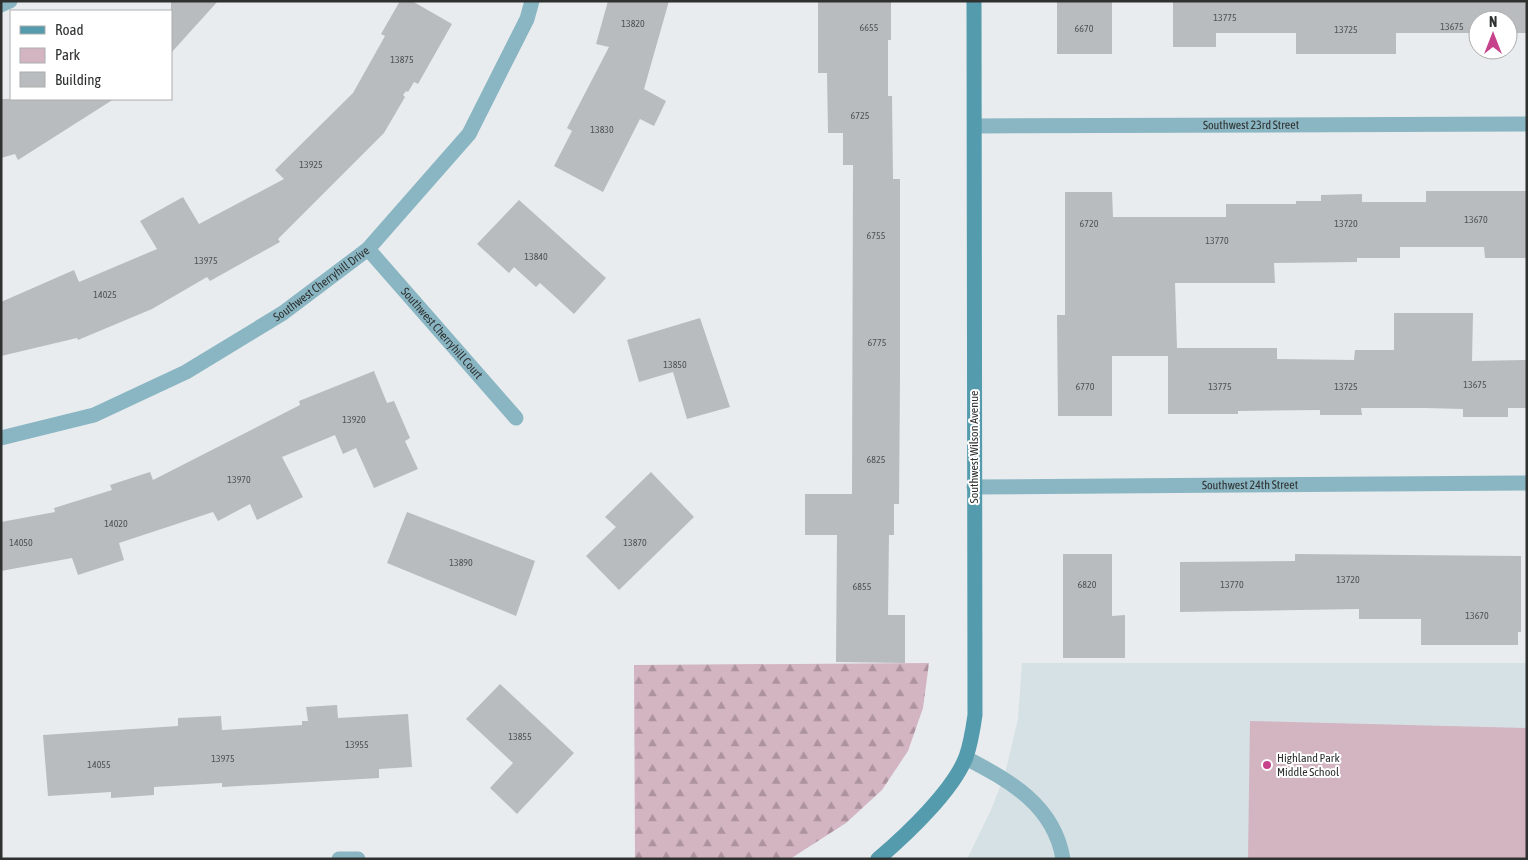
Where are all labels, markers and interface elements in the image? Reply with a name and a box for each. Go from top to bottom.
legend [10,10,172,100]
north arrow [1468,10,1518,60]
house number: 13775 [1213,12,1237,23]
text: N [1489,14,1497,30]
house number: 13820 [621,18,645,29]
text: Road [55,21,84,38]
house number: 13675 [1440,21,1464,32]
house number: 6655 [860,22,879,33]
house number: 6670 [1075,23,1094,34]
house number: 13725 [1334,24,1358,35]
text: Park [55,46,80,63]
house number: 13875 [390,54,414,65]
text: Building [55,71,101,88]
house number: 6725 [851,110,870,121]
street label: Southwest 23rd Street [1203,118,1300,132]
house number: 13830 [590,124,614,135]
house number: 13925 [299,159,323,170]
house number: 13670 [1464,214,1488,225]
house number: 6720 [1080,218,1099,229]
house number: 13720 [1334,218,1358,229]
house number: 6755 [867,230,886,241]
house number: 13770 [1205,235,1229,246]
street label: Southwest Cherryhill Drive [271,243,372,324]
house number: 13840 [524,251,548,262]
house number: 13975 [194,255,218,266]
street label: Southwest Cherryhill Court [398,285,486,382]
house number: 14025 [93,289,117,300]
house number: 6775 [868,337,887,348]
house number: 13850 [663,359,687,370]
house number: 13675 [1463,379,1487,390]
house number: 6770 [1076,381,1095,392]
house number: 13775 [1208,381,1232,392]
house number: 13725 [1334,381,1358,392]
street label: Southwest Wilson Avenue [967,391,981,503]
house number: 13920 [342,414,366,425]
house number: 6825 [867,454,886,465]
house number: 13970 [227,474,251,485]
street label: Southwest 24th Street [1202,478,1299,492]
house number: 14020 [104,518,128,529]
house number: 14050 [9,537,33,548]
house number: 13870 [623,537,647,548]
house number: 13890 [449,557,473,568]
house number: 13720 [1336,574,1360,585]
house number: 6820 [1078,579,1097,590]
house number: 13770 [1220,579,1244,590]
house number: 6855 [853,581,872,592]
house number: 13670 [1465,610,1489,621]
house number: 13855 [508,731,532,742]
house number: 13955 [345,739,369,750]
place label: Highland Park Middle School [1277,751,1340,779]
house number: 13975 [211,753,235,764]
house number: 14055 [87,759,111,770]
marker: Highland Park Middle School [1261,759,1273,771]

